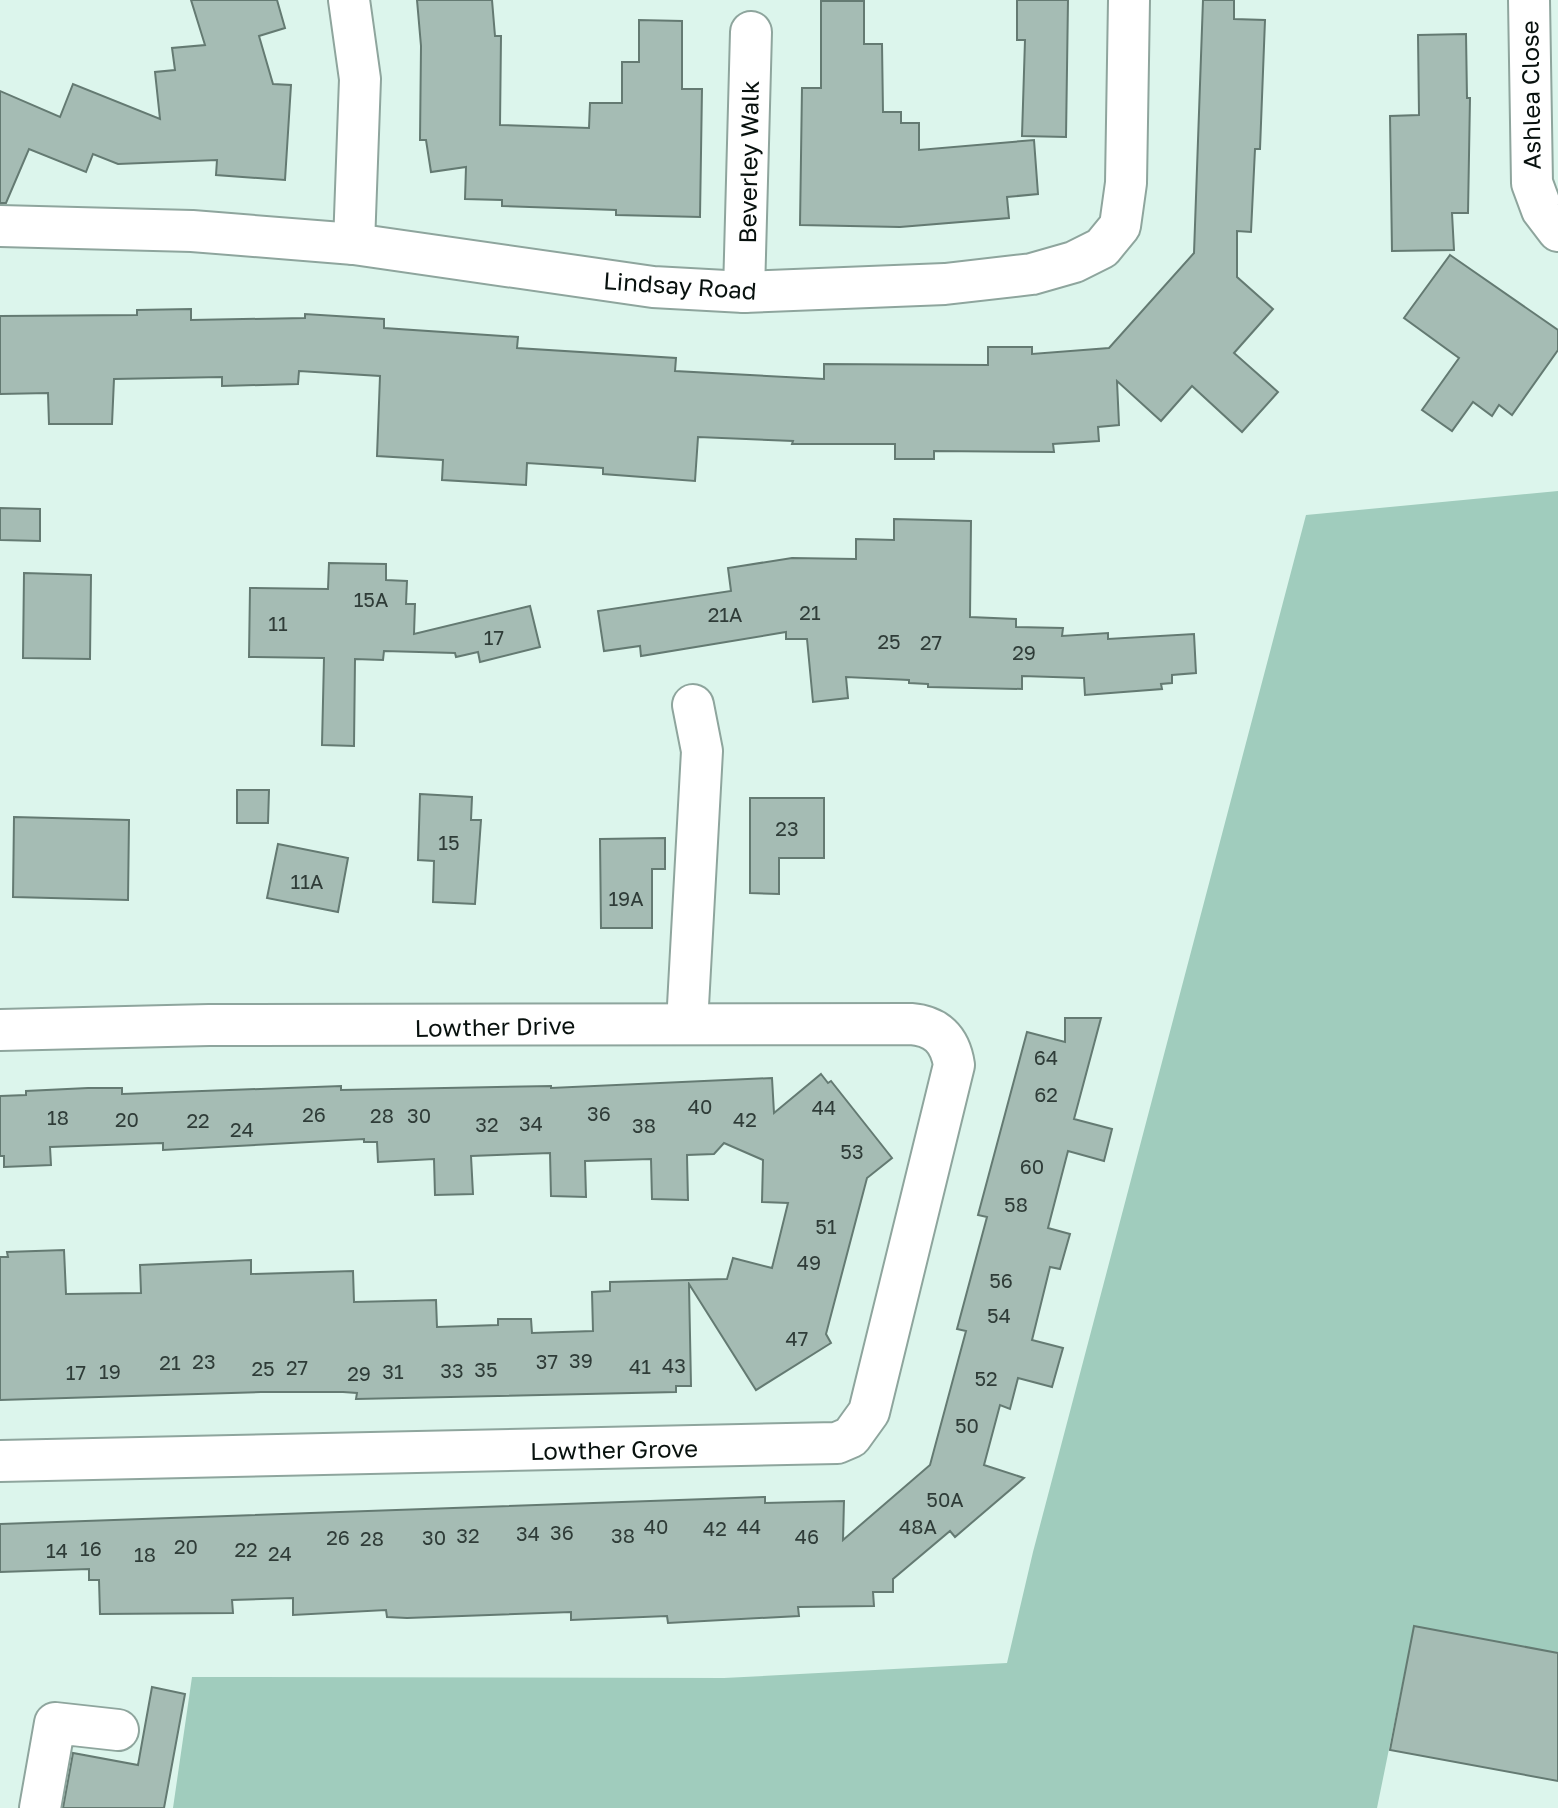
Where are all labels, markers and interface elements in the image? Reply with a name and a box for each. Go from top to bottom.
street label: Ashlea Close [1514,20,1546,170]
street label: Beverley Walk [732,80,764,244]
street label: Lindsay Road [602,265,758,305]
house number: 15A [354,587,388,611]
house number: 21 [799,600,821,624]
house number: 21A [708,602,742,626]
house number: 11 [268,611,288,635]
house number: 17 [484,625,504,649]
house number: 25 [877,629,901,653]
house number: 27 [920,630,942,654]
house number: 29 [1012,640,1036,664]
house number: 23 [775,816,799,840]
house number: 15 [438,830,460,854]
house number: 11A [291,869,323,893]
house number: 19A [608,886,644,910]
street label: Lowther Drive [414,1010,576,1042]
house number: 64 [1034,1045,1058,1069]
house number: 62 [1034,1082,1058,1106]
house number: 40 [688,1094,712,1118]
house number: 44 [812,1095,836,1119]
house number: 36 [587,1101,611,1125]
house number: 26 [302,1102,326,1126]
house number: 28 [370,1103,394,1127]
house number: 30 [407,1103,431,1127]
house number: 18 [47,1105,69,1129]
house number: 20 [115,1107,139,1131]
house number: 42 [733,1107,757,1131]
house number: 22 [186,1108,210,1132]
house number: 34 [519,1111,543,1135]
house number: 32 [475,1112,499,1136]
house number: 38 [632,1113,656,1137]
house number: 24 [230,1117,254,1141]
house number: 53 [840,1139,864,1163]
house number: 60 [1020,1154,1044,1178]
house number: 58 [1004,1192,1028,1216]
house number: 51 [815,1214,837,1238]
house number: 49 [797,1250,821,1274]
house number: 56 [989,1268,1013,1292]
house number: 54 [987,1303,1011,1327]
house number: 47 [786,1326,808,1350]
house number: 39 [569,1348,593,1372]
house number: 23 [192,1349,216,1373]
house number: 37 [536,1349,558,1373]
house number: 21 [159,1350,181,1374]
house number: 43 [662,1353,686,1377]
house number: 41 [629,1354,651,1378]
house number: 27 [286,1355,308,1379]
house number: 25 [251,1356,275,1380]
house number: 35 [474,1357,498,1381]
house number: 33 [440,1358,464,1382]
house number: 19 [99,1359,121,1383]
house number: 31 [382,1359,404,1383]
house number: 17 [66,1360,86,1384]
house number: 29 [347,1361,371,1385]
house number: 52 [974,1366,998,1390]
house number: 50 [955,1413,979,1437]
street label: Lowther Grove [530,1433,698,1465]
house number: 50A [926,1487,964,1511]
house number: 40 [644,1514,668,1538]
house number: 44 [737,1514,761,1538]
house number: 48A [899,1514,937,1538]
house number: 42 [703,1516,727,1540]
house number: 36 [550,1520,574,1544]
house number: 34 [516,1521,540,1545]
house number: 32 [456,1523,480,1547]
house number: 38 [611,1523,635,1547]
house number: 46 [795,1524,819,1548]
house number: 26 [326,1525,350,1549]
house number: 30 [422,1525,446,1549]
house number: 28 [360,1526,384,1550]
house number: 20 [174,1534,198,1558]
house number: 16 [80,1536,102,1560]
house number: 22 [234,1537,258,1561]
house number: 14 [46,1538,68,1562]
house number: 24 [268,1541,292,1565]
house number: 18 [134,1542,156,1566]

